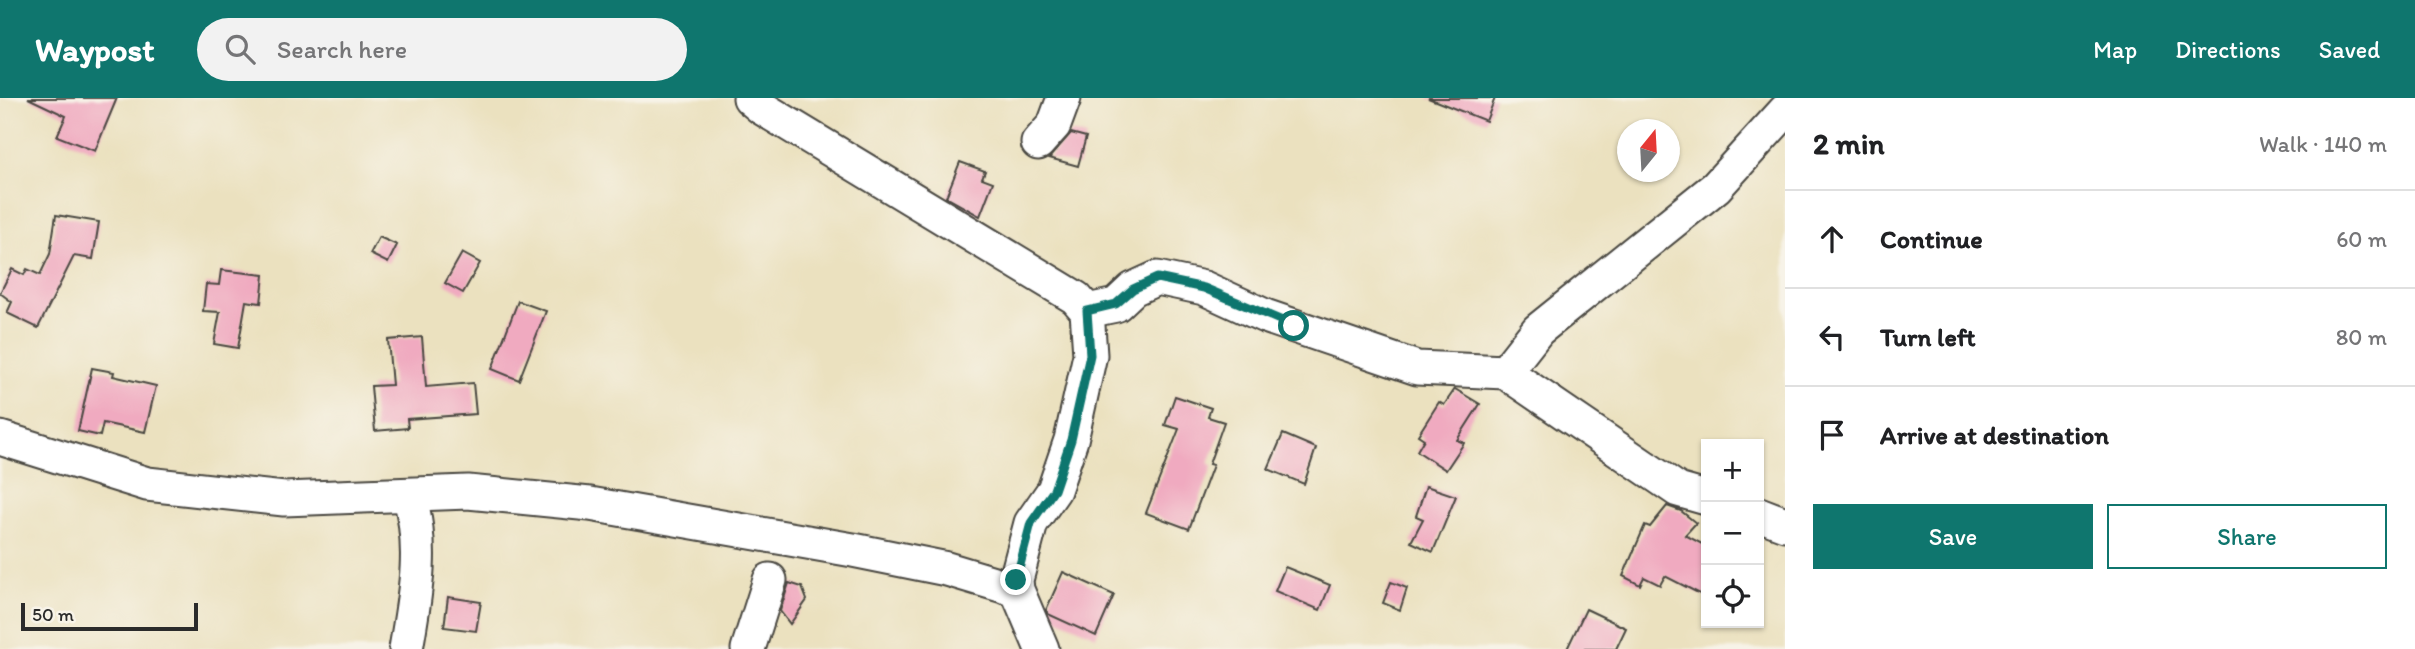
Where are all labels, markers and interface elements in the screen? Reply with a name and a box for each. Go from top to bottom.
search box [197,18,687,81]
text: Waypost [35,30,155,69]
icon: search [221,30,259,68]
text: Search here [277,33,407,65]
text: Map [2093,35,2137,64]
text: Directions [2175,35,2281,64]
text: Saved [2319,35,2380,64]
north arrow [1617,119,1680,182]
text: 2 min [1813,125,1884,162]
text: Walk · 140 m [2259,130,2387,158]
icon: ahead [1813,220,1851,258]
text: Continue [1880,223,1983,255]
text: 60 m [2336,225,2387,253]
route start [1278,310,1309,341]
icon: left [1813,318,1851,356]
text: Turn left [1880,321,1976,353]
text: 80 m [2336,323,2387,351]
icon: arrive [1813,416,1851,454]
text: Arrive at destination [1880,419,2109,451]
map controls [1701,439,1764,628]
button: + [1701,439,1764,502]
button: − [1701,502,1764,565]
button: Save [1813,504,2093,569]
button: Share [2107,504,2387,569]
route end [1000,564,1031,595]
button: locate [1701,565,1764,628]
scale bar [21,600,198,632]
text: 50 m [32,603,74,626]

